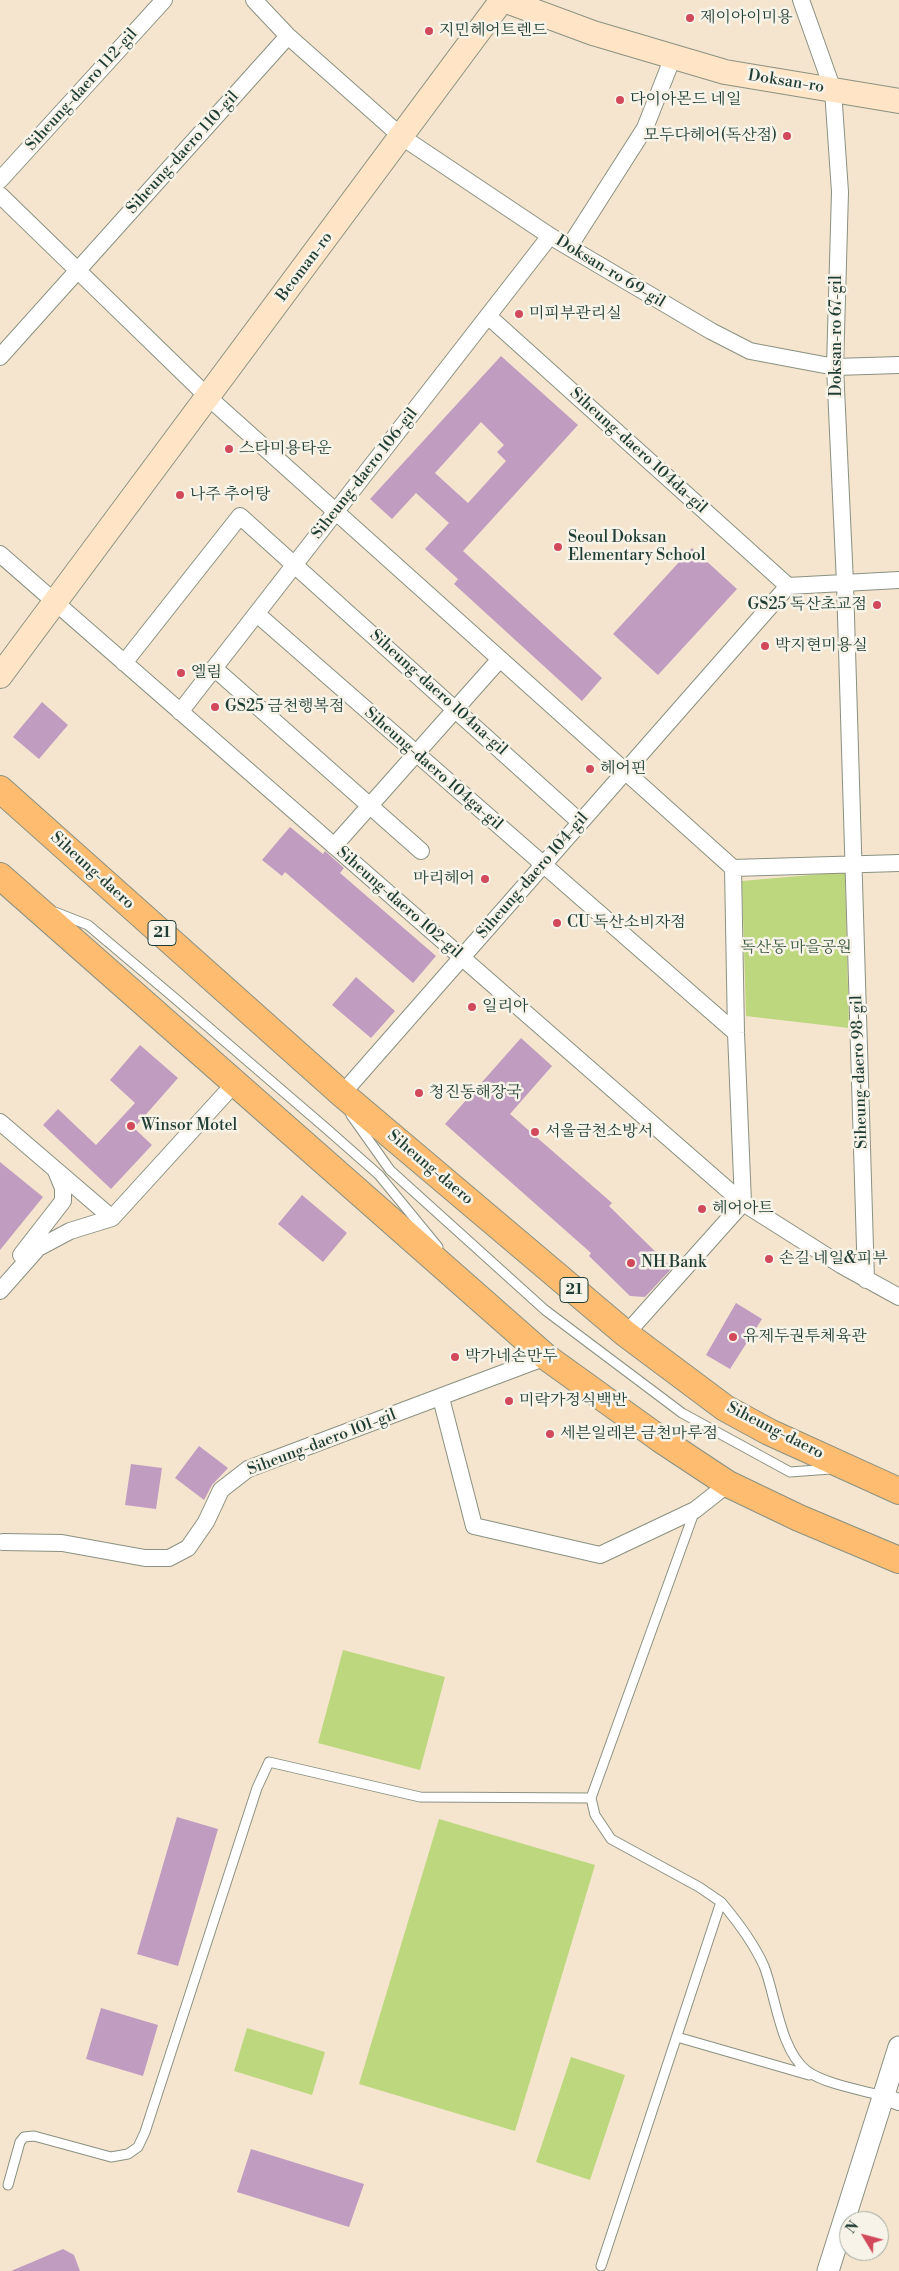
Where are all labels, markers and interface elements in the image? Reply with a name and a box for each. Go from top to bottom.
place label: 제이아이미용 [700,8,793,28]
marker: 제이아이미용 [684,12,696,24]
place label: 지민헤어트렌드 [439,21,547,41]
street label: Siheung-daero 112-gil [22,25,142,155]
marker: 지민헤어트렌드 [423,25,435,37]
street label: Doksan-ro [746,66,826,98]
street label: Siheung-daero 110-gil [123,88,243,218]
place label: 다이아몬드 네일 [630,90,741,110]
marker: 다이아몬드 네일 [614,94,626,106]
place label: 모두다헤어(독산점) [643,126,777,146]
marker: 모두다헤어(독산점) [781,130,793,142]
street label: Beoman-ro [273,228,337,306]
street label: Doksan-ro 69-gil [552,232,668,312]
street label: Doksan-ro 67-gil [827,275,847,397]
place label: 미피부관리실 [529,304,622,324]
marker: 미피부관리실 [513,308,525,320]
street label: Siheung-daero 104da-gil [565,384,711,518]
street label: Siheung-daero 106-gil [308,405,422,543]
place label: 스타미용타운 [239,439,332,459]
marker: 스타미용타운 [223,443,235,455]
place label: 나주 추어탕 [190,485,271,505]
marker: 나주 추어탕 [174,489,186,501]
place label: Seoul Doksan Elementary School [568,528,705,566]
marker: Seoul Doksan Elementary School [552,541,564,553]
place label: GS25 독산초교점 [748,595,867,615]
marker: GS25 독산초교점 [871,599,883,611]
street label: Siheung-daero 104na-gil [365,626,511,760]
place label: 박지현미용실 [775,636,868,656]
marker: 박지현미용실 [759,640,771,652]
place label: 엘림 [191,663,222,683]
marker: 엘림 [175,667,187,679]
place label: GS25 금천행복점 [225,697,344,717]
marker: GS25 금천행복점 [209,701,221,713]
street label: Siheung-daero 104ga-gil [360,704,506,834]
place label: 헤어핀 [600,759,646,779]
marker: 헤어핀 [584,763,596,775]
street label: Siheung-daero 104-gil [473,809,593,943]
street label: Siheung-daero [46,828,138,914]
street label: Siheung-daero 102-gil [332,843,466,963]
place label: 마리헤어 [413,869,475,889]
marker: 마리헤어 [479,873,491,885]
place label: CU 독산소비자점 [567,913,686,933]
marker: CU 독산소비자점 [551,917,563,929]
road number: 21 [148,920,176,946]
park label: 독산동 마을공원 [740,938,852,958]
street label: Siheung-daero 98-gil [848,995,872,1149]
place label: 일리아 [482,997,528,1017]
marker: 일리아 [466,1001,478,1013]
place label: 청진동해장국 [429,1083,522,1103]
marker: 청진동해장국 [413,1087,425,1099]
place label: Winsor Motel [141,1116,237,1136]
marker: Winsor Motel [125,1120,137,1132]
place label: 서울금천소방서 [545,1122,653,1142]
street label: Siheung-daero [383,1126,477,1210]
marker: 서울금천소방서 [529,1126,541,1138]
place label: 헤어아트 [712,1199,774,1219]
marker: 헤어아트 [696,1203,708,1215]
place label: 손길 네일&피부 [779,1249,888,1269]
place label: NH Bank [641,1253,706,1273]
marker: 손길 네일&피부 [763,1253,775,1265]
marker: NH Bank [625,1257,637,1269]
road number: 21 [560,1278,588,1302]
place label: 유제두권투체육관 [743,1327,867,1347]
marker: 유제두권투체육관 [727,1331,739,1343]
place label: 박가네손만두 [465,1347,558,1367]
marker: 박가네손만두 [449,1351,461,1363]
place label: 미락가정식백반 [519,1391,627,1411]
marker: 미락가정식백반 [503,1395,515,1407]
street label: Siheung-daero [723,1398,827,1464]
street label: Siheung-daero 101-gil [245,1406,399,1480]
place label: 세븐일레븐 금천마루점 [560,1424,718,1444]
marker: 세븐일레븐 금천마루점 [544,1428,556,1440]
north arrow [839,2211,889,2261]
text: N [842,2218,863,2237]

